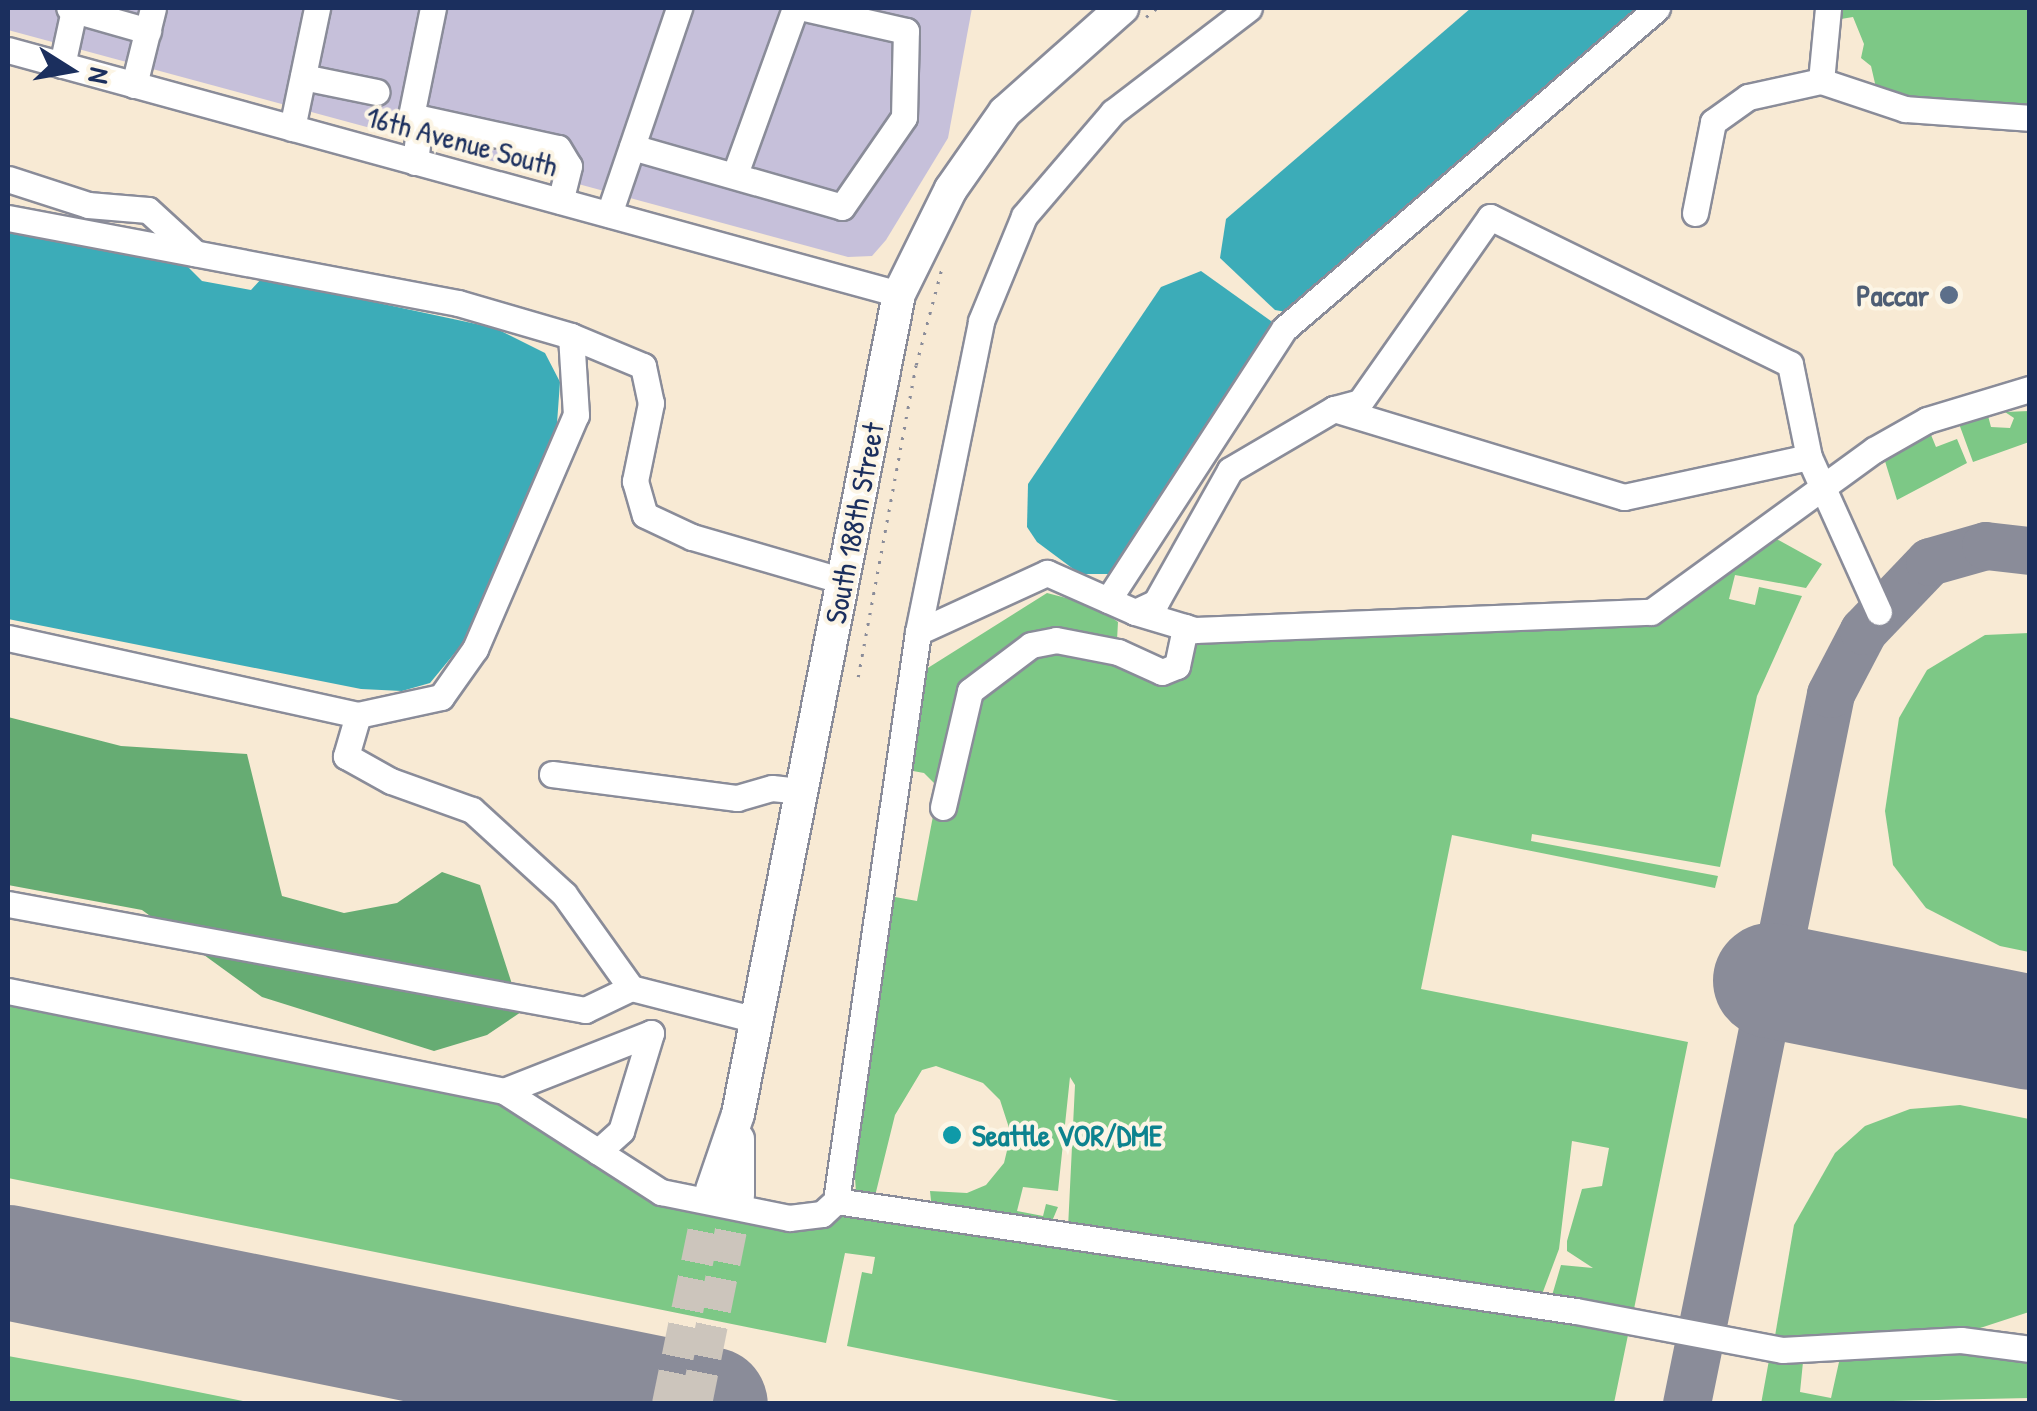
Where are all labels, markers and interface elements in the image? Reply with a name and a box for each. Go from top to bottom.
north arrow [20,20,120,120]
text: N [79,65,120,87]
street label: 16th Avenue South [362,98,562,184]
place label: Paccar [1856,277,1929,313]
marker: Paccar [1938,284,1960,306]
street label: South 188th Street [817,419,891,627]
place label: Seattle VOR/DME [972,1117,1162,1153]
marker: Seattle VOR/DME [941,1124,963,1146]

